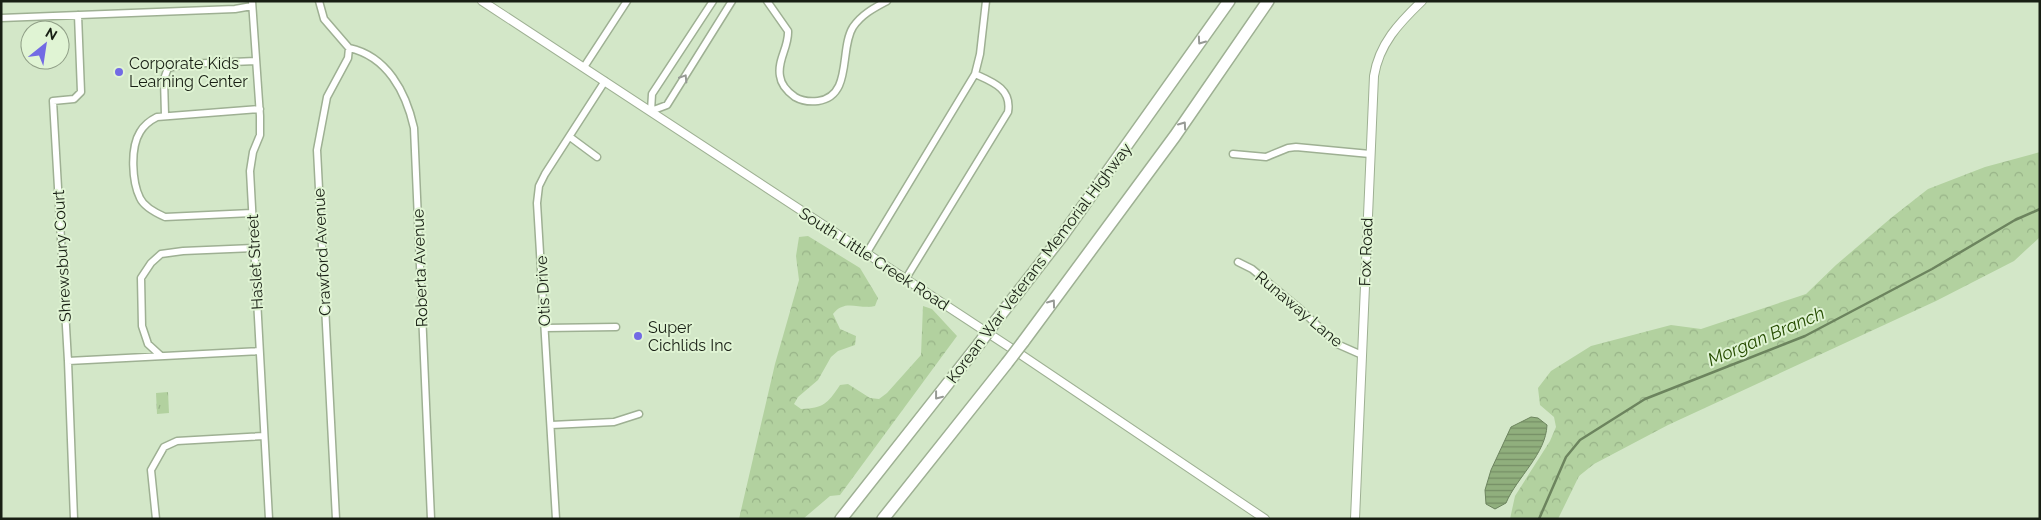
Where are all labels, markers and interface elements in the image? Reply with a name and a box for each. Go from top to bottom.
north arrow [20,20,70,70]
text: N [43,24,60,43]
one-way arrow [1198,35,1207,45]
place label: Corporate Kids Learning Center [129,54,248,91]
marker: Corporate Kids Learning Center [113,66,125,78]
one-way arrow [677,75,687,84]
one-way arrow [1177,121,1186,130]
street label: Korean War Veterans Memorial Highway [942,139,1136,387]
street label: Crawford Avenue [309,188,335,316]
street label: Shrewsbury Court [49,189,75,323]
street label: South Little Creek Road [795,203,953,315]
street label: Roberta Avenue [408,209,432,327]
street label: Haslet Street [243,213,267,310]
street label: Fox Road [1355,217,1377,287]
street label: Otis Drive [532,255,554,327]
street label: Runaway Lane [1252,267,1346,351]
one-way arrow [1046,299,1055,309]
water label: Morgan Branch [1704,302,1828,370]
place label: Super Cichlids Inc [648,318,732,355]
marker: Super Cichlids Inc [632,330,644,342]
one-way arrow [936,390,944,399]

